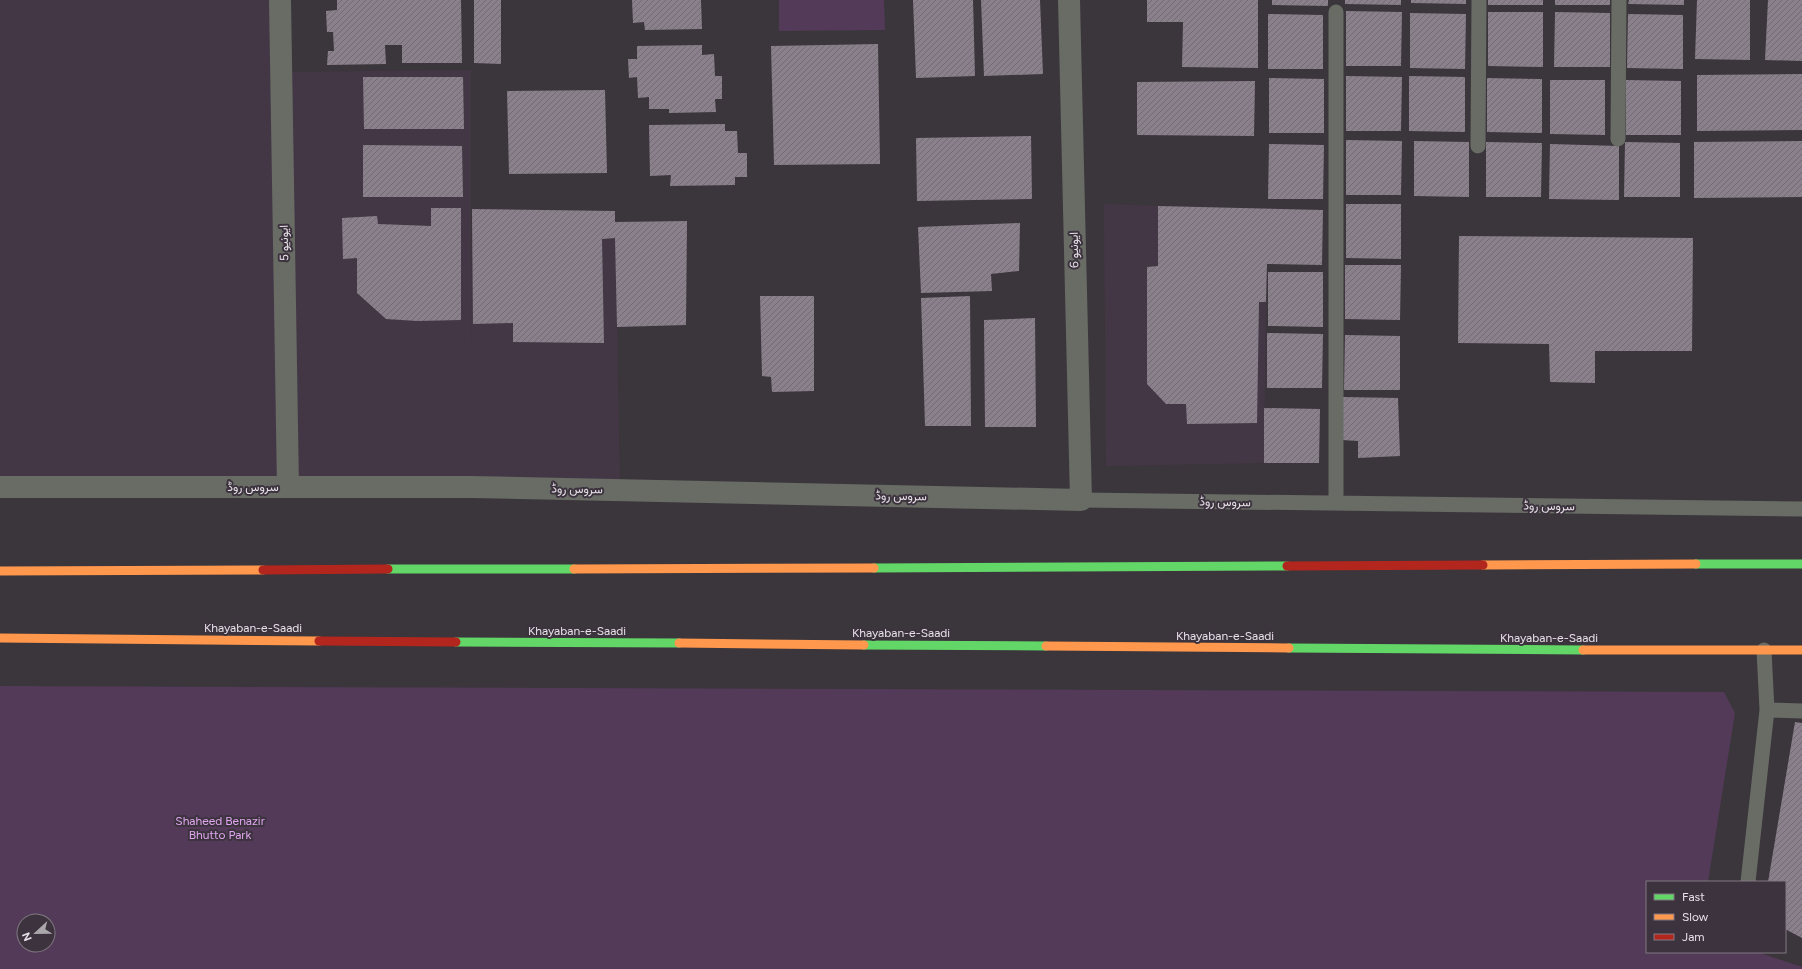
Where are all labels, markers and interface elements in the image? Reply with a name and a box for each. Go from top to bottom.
street label: ایونیو 5 [277,225,292,261]
street label: ایونیو 6 [1067,232,1082,268]
street label: سروس روڈ [227,480,279,495]
street label: سروس روڈ [551,482,603,497]
street label: سروس روڈ [875,489,927,504]
street label: سروس روڈ [1199,495,1251,510]
street label: سروس روڈ [1523,499,1575,514]
street label: Khayaban-e-Saadi [204,621,302,635]
street label: Khayaban-e-Saadi [528,624,626,638]
street label: Khayaban-e-Saadi [852,626,950,640]
street label: Khayaban-e-Saadi [1176,629,1274,643]
street label: Khayaban-e-Saadi [1500,631,1598,645]
park label: Shaheed Benazir Bhutto Park [175,814,265,842]
legend [1646,881,1786,953]
text: Fast [1682,890,1705,904]
text: Slow [1682,910,1709,924]
north arrow [16,913,56,953]
text: N [20,930,35,943]
text: Jam [1682,930,1705,944]

